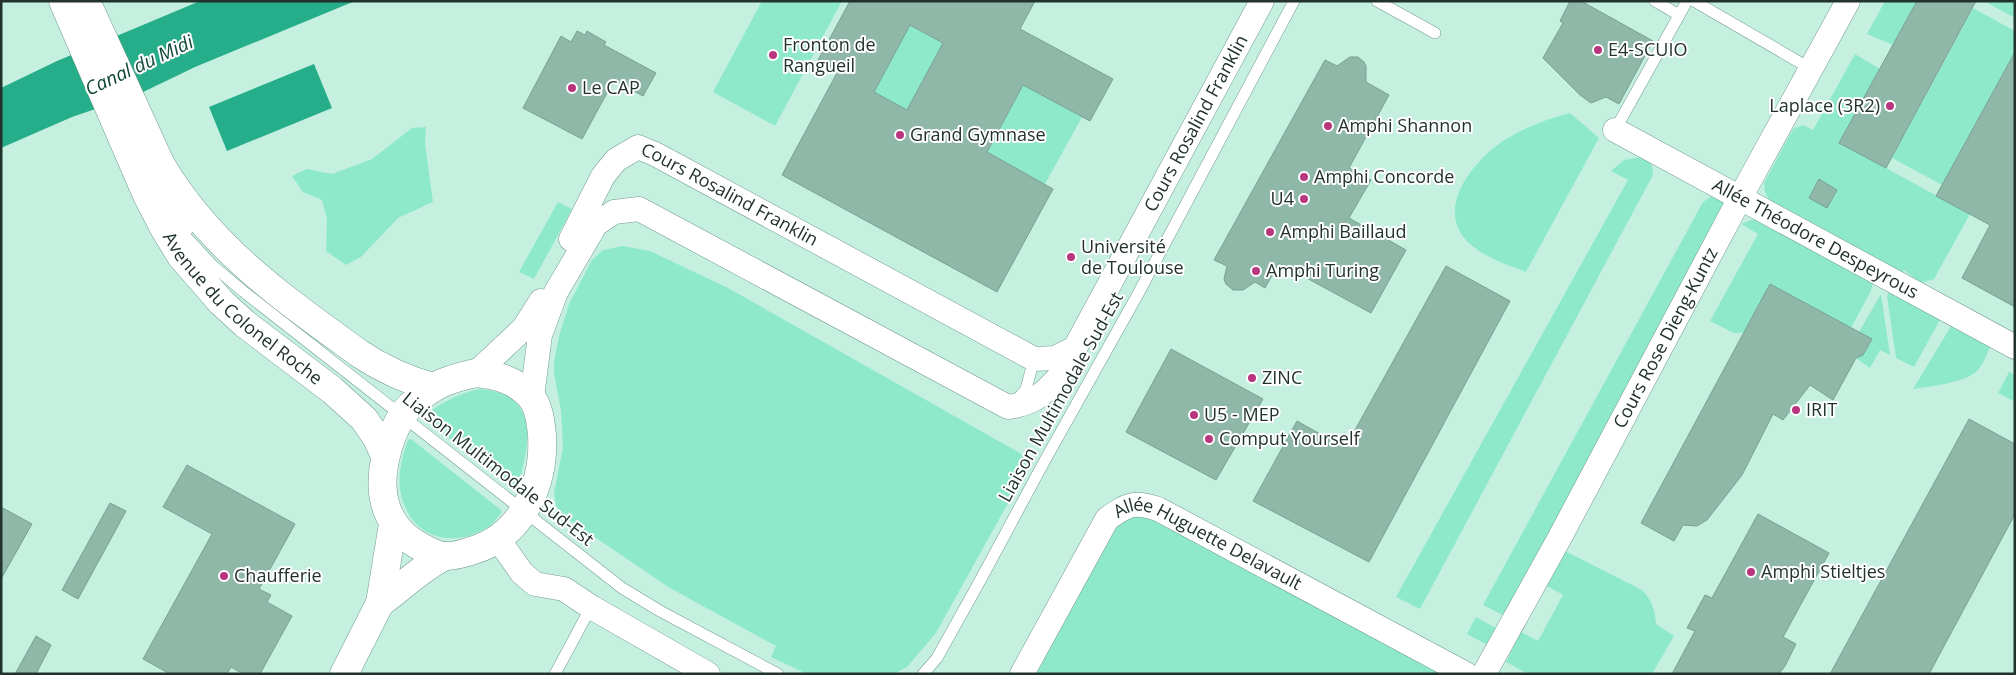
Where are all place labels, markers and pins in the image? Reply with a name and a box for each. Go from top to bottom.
place label: Fronton de Rangueil [783,32,876,77]
place label: E4-SCUIO [1608,37,1687,61]
marker: E4-SCUIO [1592,44,1604,56]
marker: Fronton de Rangueil [767,49,779,61]
place label: Le CAP [582,75,640,99]
marker: Le CAP [566,82,578,94]
place label: Laplace (3R2) [1769,93,1880,117]
marker: Laplace (3R2) [1884,100,1896,112]
place label: Amphi Shannon [1338,113,1472,137]
marker: Amphi Shannon [1322,120,1334,132]
place label: Grand Gymnase [910,122,1046,146]
marker: Grand Gymnase [894,129,906,141]
place label: Amphi Concorde [1314,164,1454,188]
marker: Amphi Concorde [1298,171,1310,183]
place label: U4 [1271,186,1294,210]
marker: U4 [1298,193,1310,205]
place label: Amphi Baillaud [1280,219,1407,243]
marker: Amphi Baillaud [1264,226,1276,238]
place label: Université de Toulouse [1081,234,1184,279]
marker: Université de Toulouse [1065,251,1077,263]
place label: Amphi Turing [1266,258,1379,282]
marker: Amphi Turing [1250,265,1262,277]
place label: ZINC [1262,365,1302,389]
marker: ZINC [1246,372,1258,384]
place label: IRIT [1806,397,1837,421]
place label: U5 - MEP [1204,402,1280,426]
marker: IRIT [1790,404,1802,416]
marker: U5 - MEP [1188,409,1200,421]
place label: Comput Yourself [1219,426,1360,450]
marker: Comput Yourself [1203,433,1215,445]
place label: Amphi Stieltjes [1761,559,1885,583]
place label: Chaufferie [234,563,322,587]
marker: Amphi Stieltjes [1745,566,1757,578]
marker: Chaufferie [218,570,230,582]

